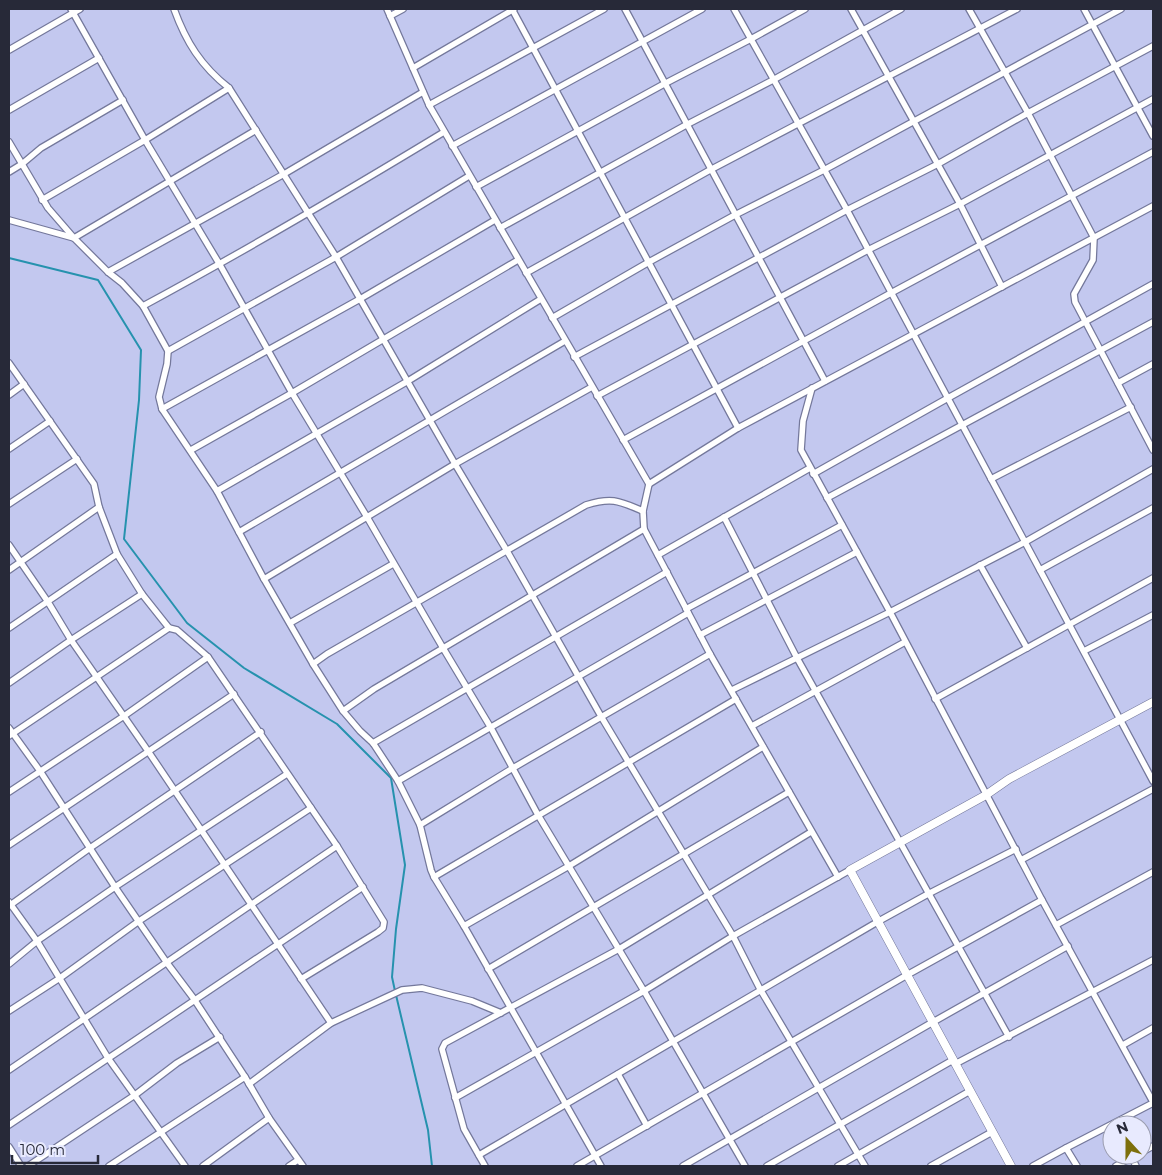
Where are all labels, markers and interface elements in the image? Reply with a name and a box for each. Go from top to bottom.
north arrow [1102,1115,1152,1165]
text: N [1114,1117,1131,1138]
scale bar [12,1132,99,1164]
text: 100 m [20,1140,65,1159]

